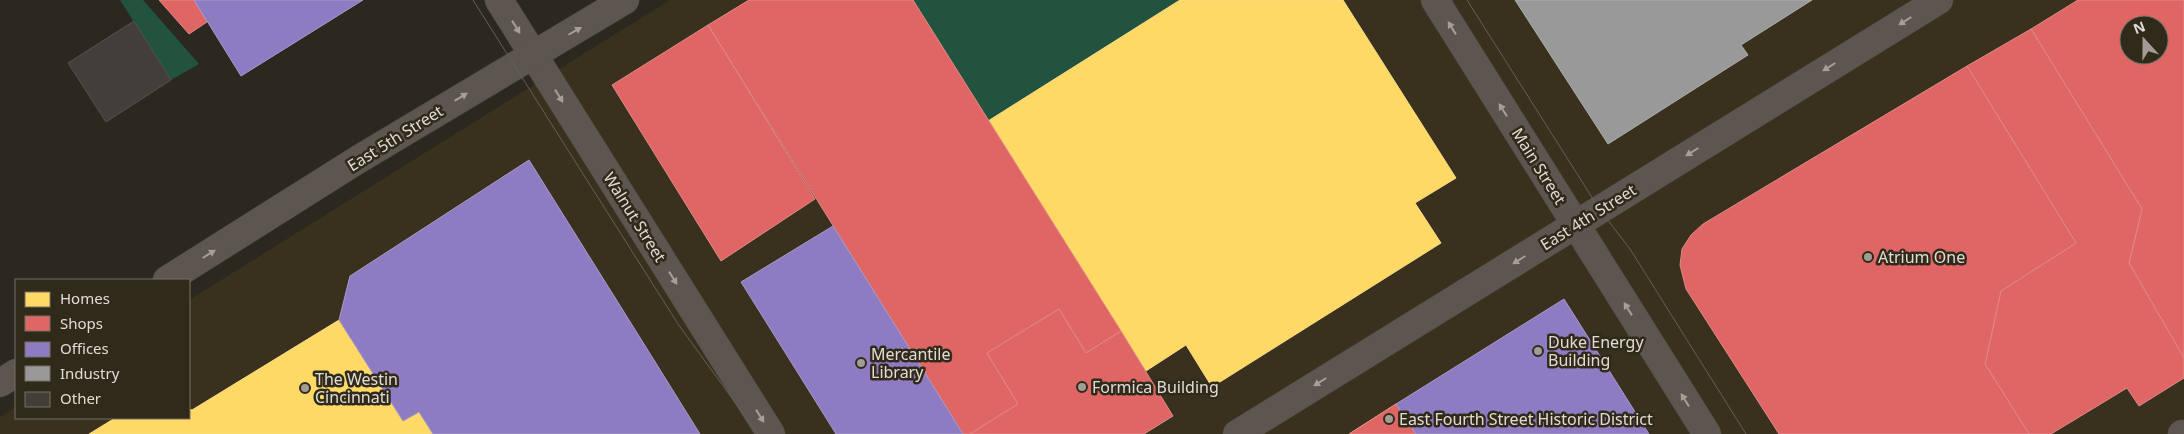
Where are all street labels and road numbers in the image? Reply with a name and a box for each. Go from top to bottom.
street label: East 5th Street [343,100,447,176]
street label: Main Street [1507,124,1571,209]
street label: Walnut Street [599,168,671,266]
street label: East 4th Street [1536,179,1640,255]

